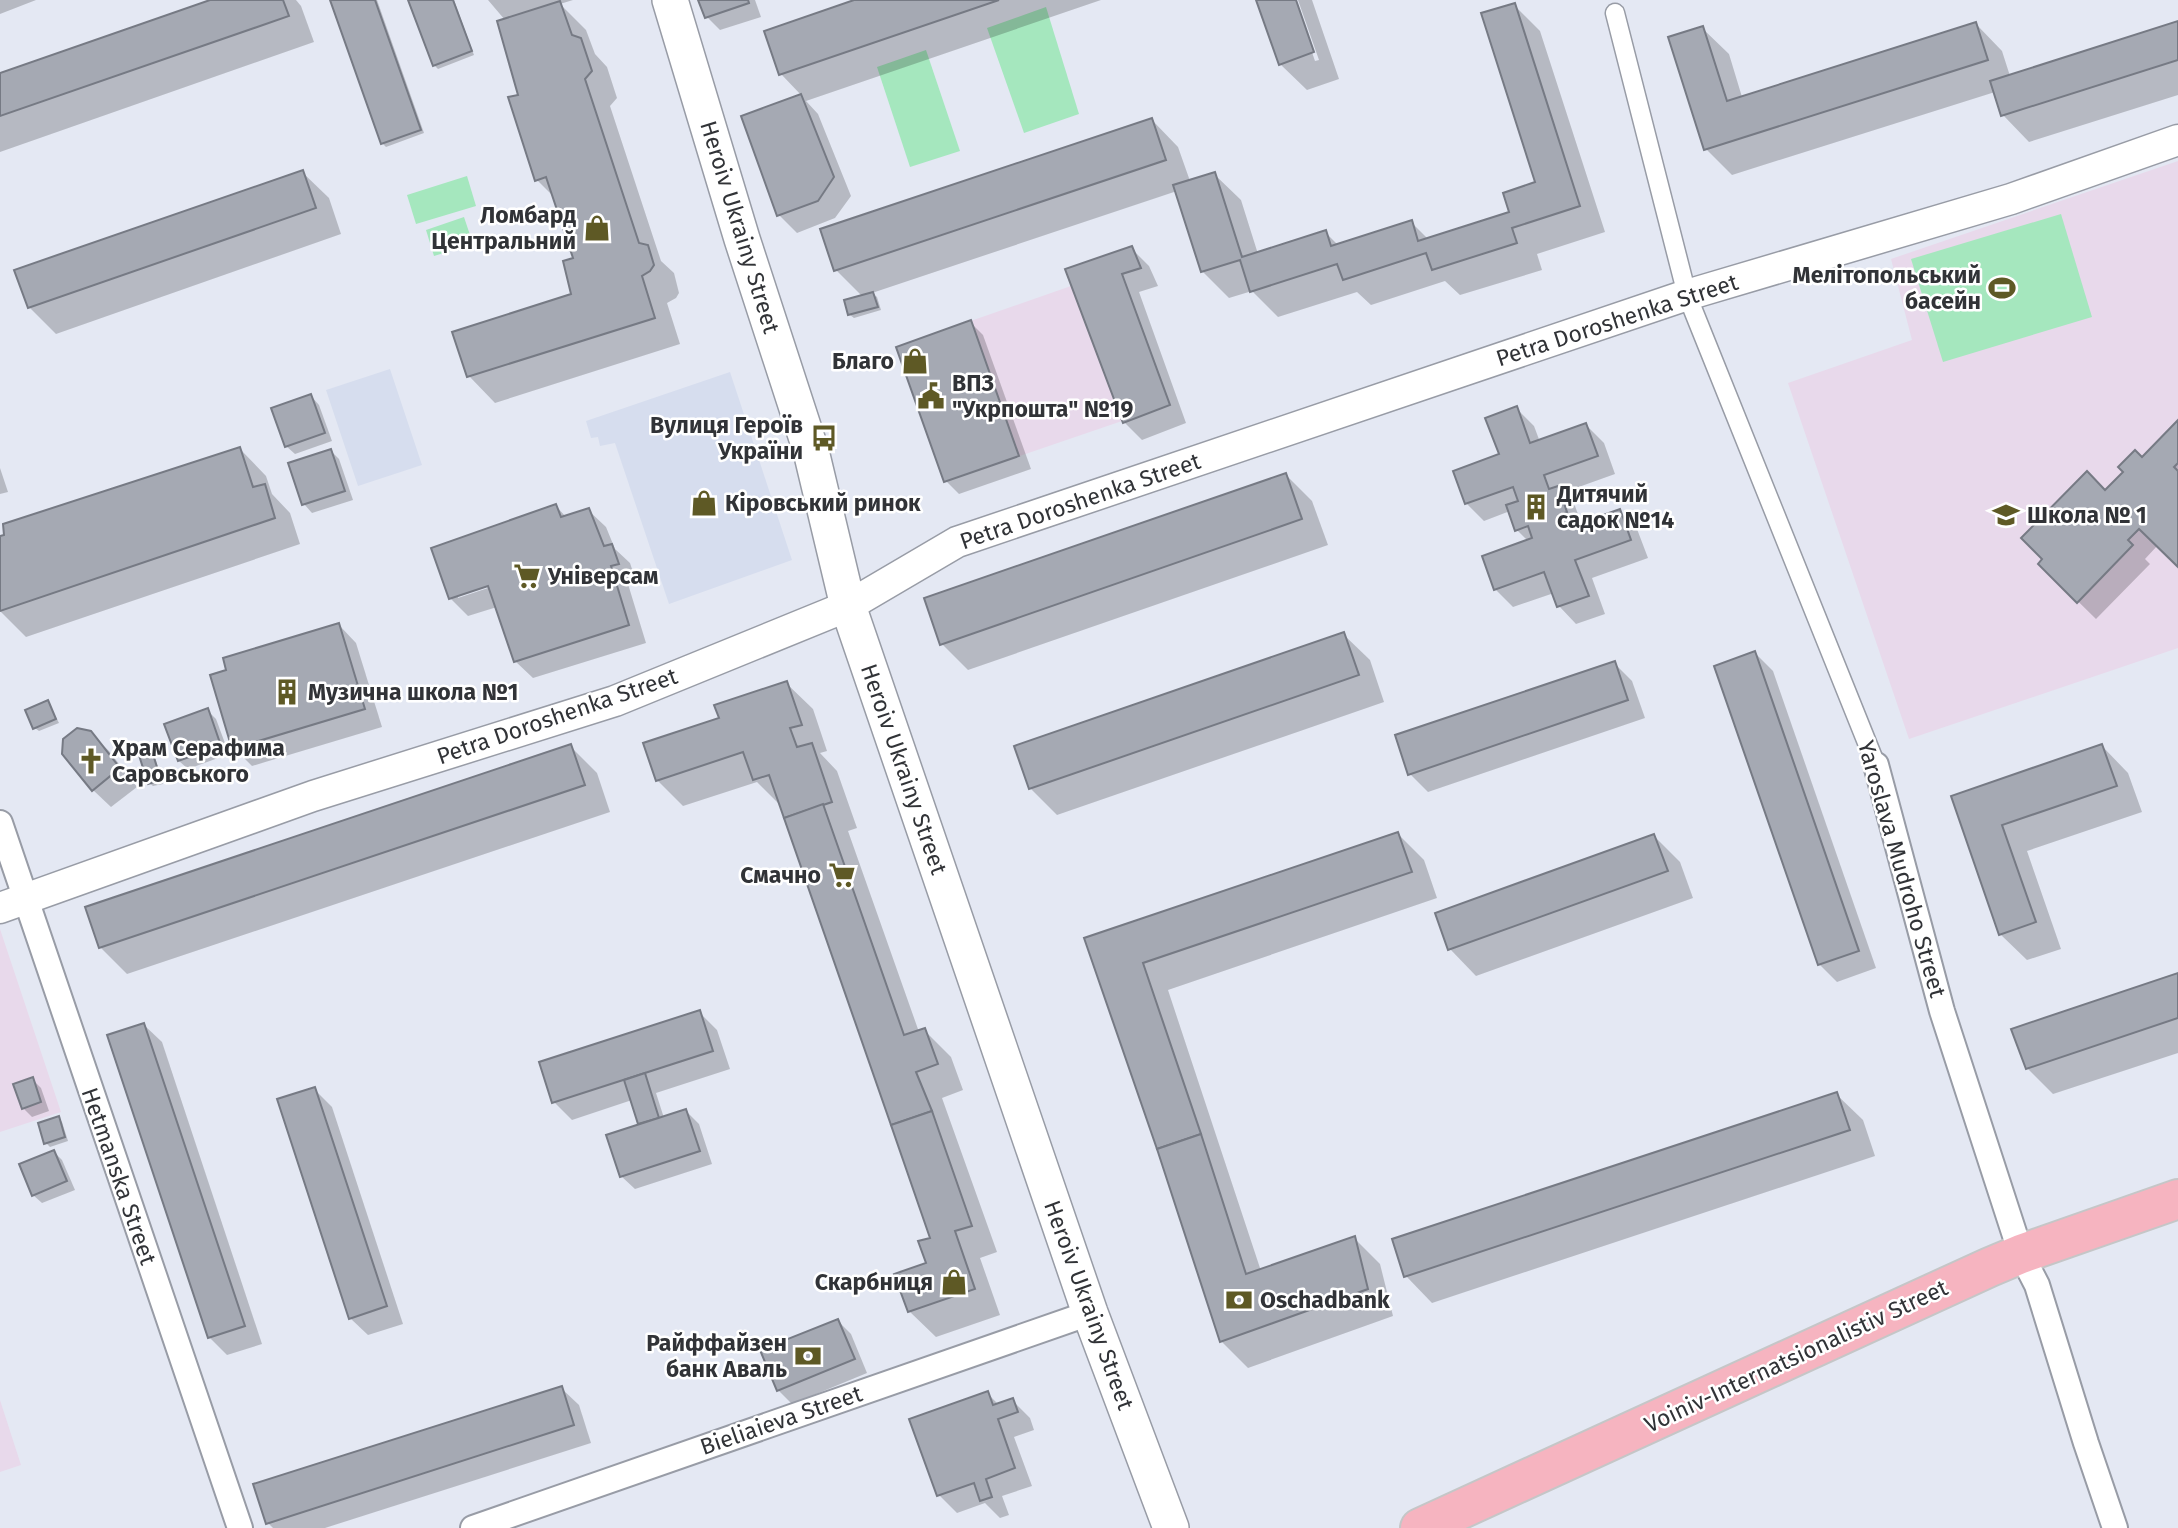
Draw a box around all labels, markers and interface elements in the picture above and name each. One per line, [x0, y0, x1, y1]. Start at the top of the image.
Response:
street label: Heroiv Ukrainy Street [694, 117, 786, 337]
place label: Ломбард Центральний [431, 201, 576, 255]
shop icon: Ломбард Центральний [582, 213, 612, 243]
place label: Мелітопольський басейн [1793, 261, 1981, 315]
street label: Petra Doroshenka Street [1492, 267, 1742, 372]
sports icon: Мелітопольський басейн [1987, 273, 2017, 303]
shop icon: Благо [900, 346, 930, 376]
place label: Благо [832, 347, 894, 375]
place label: ВПЗ "Укрпошта" №19 [952, 369, 1133, 423]
public building icon: ВПЗ "Укрпошта" №19 [916, 381, 946, 411]
place label: Вулиця Героїв України [650, 411, 803, 465]
bus stop icon: Вулиця Героїв України [809, 423, 839, 453]
street label: Petra Doroshenka Street [956, 446, 1205, 555]
place label: Дитячий садок №14 [1556, 480, 1674, 534]
shop icon: Кіровський ринок [689, 488, 719, 518]
place label: Кіровський ринок [725, 489, 921, 517]
building icon: Дитячий садок №14 [1521, 492, 1551, 522]
school or university icon: Школа № 1 [1991, 500, 2021, 530]
place label: Школа № 1 [2027, 501, 2147, 529]
supermarket icon: Універсам [512, 561, 542, 591]
place label: Універсам [547, 562, 658, 590]
street label: Heroiv Ukrainy Street [855, 660, 953, 879]
street label: Petra Doroshenka Street [433, 661, 682, 770]
building icon: Музична школа №1 [272, 677, 302, 707]
place label: Музична школа №1 [308, 678, 518, 706]
place label: Храм Серафима Саровського [111, 734, 285, 788]
street label: Yaroslava Mudroho Street [1852, 737, 1952, 1001]
church icon: Храм Серафима Саровського [76, 746, 106, 776]
supermarket icon: Смачно [827, 860, 857, 890]
place label: Смачно [740, 861, 821, 889]
street label: Hetmanska Street [76, 1084, 163, 1269]
street label: Heroiv Ukrainy Street [1038, 1196, 1140, 1414]
shop icon: Скарбниця [939, 1267, 969, 1297]
place label: Скарбниця [815, 1268, 933, 1296]
street label: Voiniv-Internatsionalistiv Street [1640, 1273, 1953, 1439]
bank icon: Oschadbank [1224, 1285, 1254, 1315]
place label: Oschadbank [1260, 1286, 1390, 1314]
place label: Райффайзен банк Аваль [646, 1329, 787, 1383]
bank icon: Райффайзен банк Аваль [793, 1341, 823, 1371]
street label: Bieliaieva Street [696, 1379, 866, 1461]

